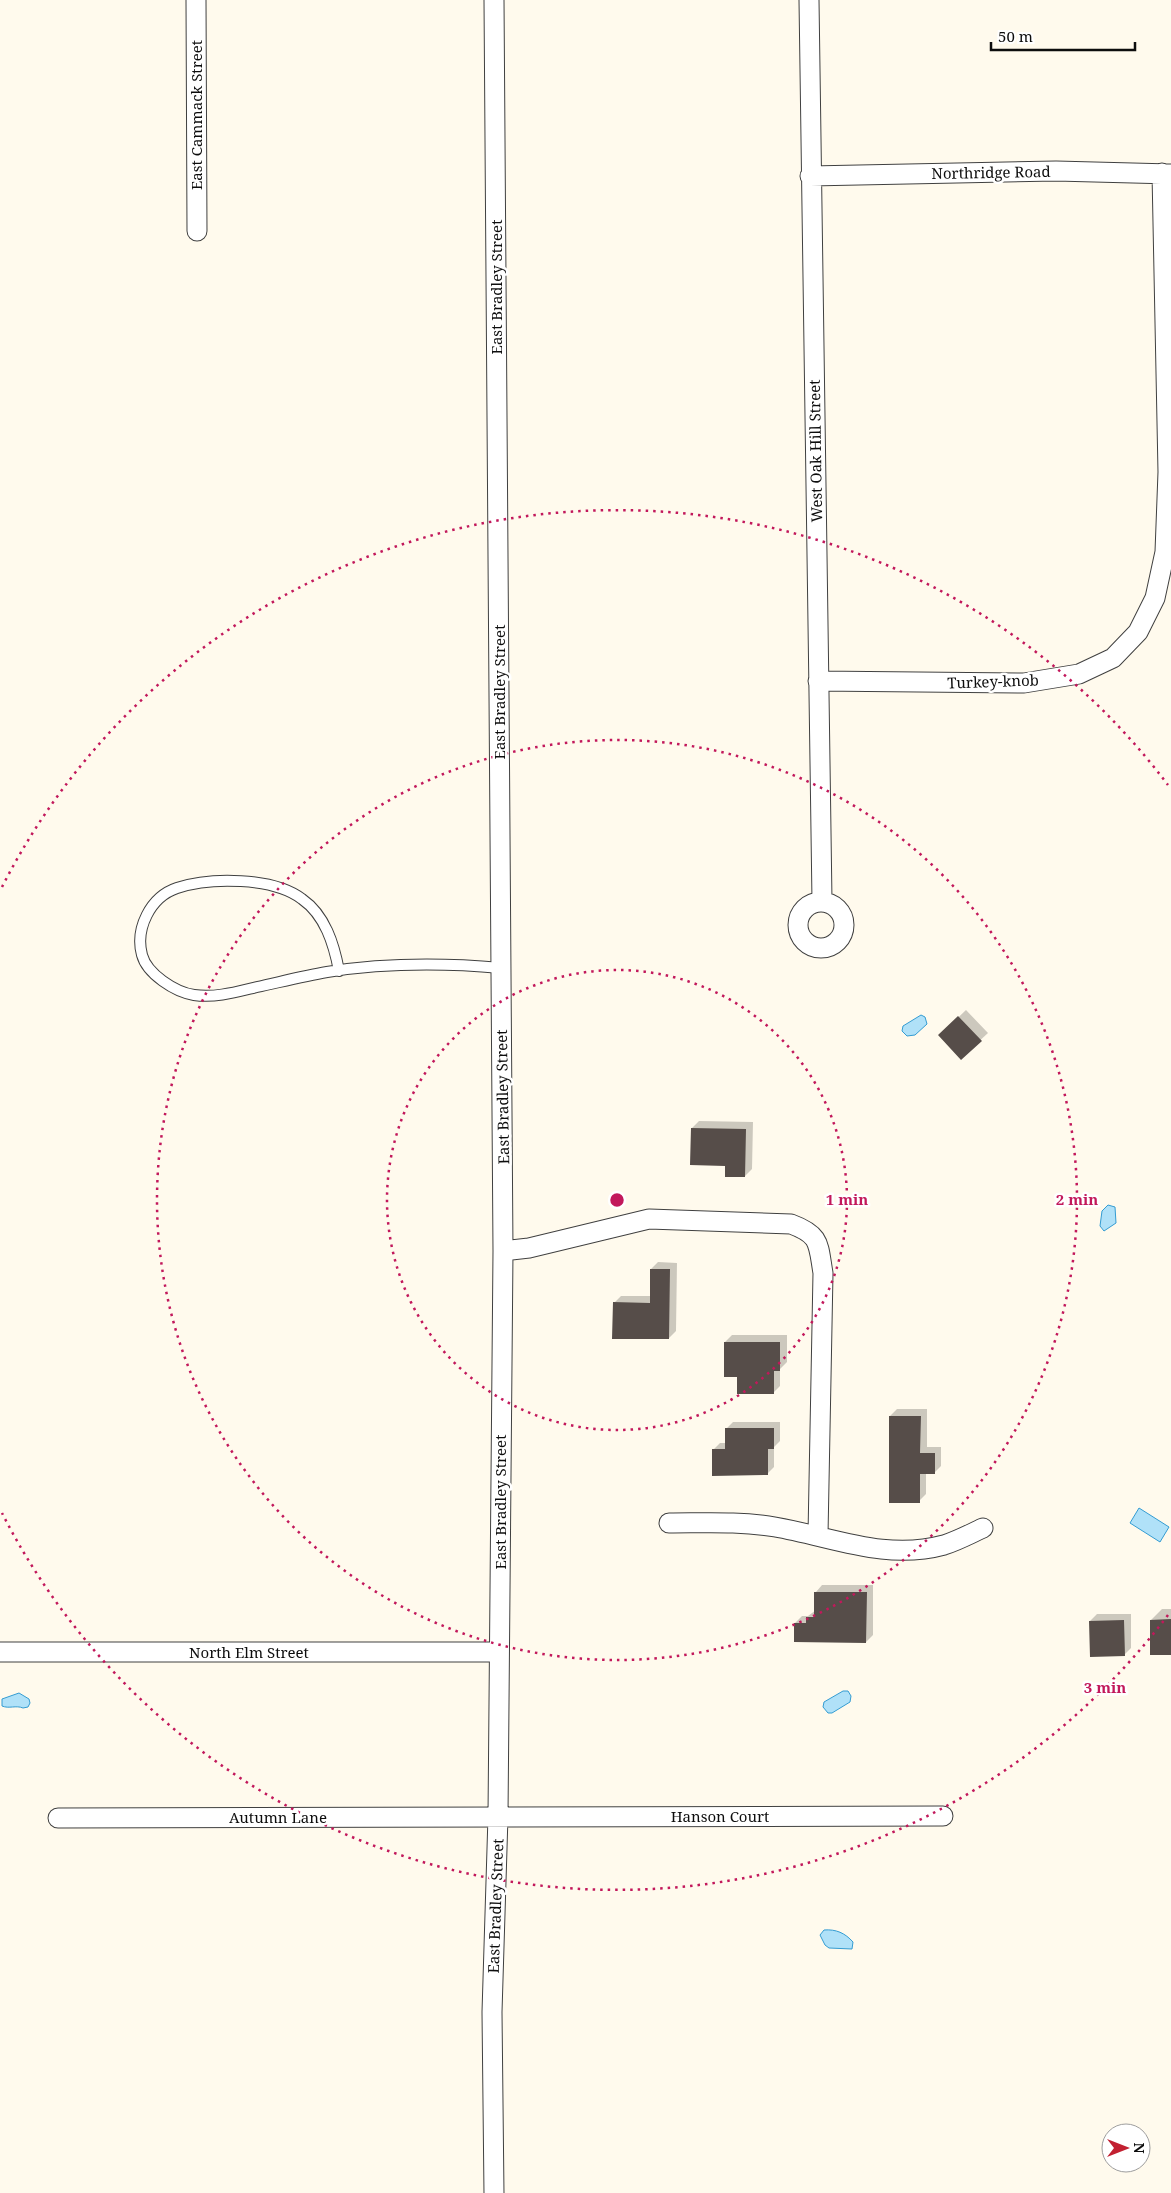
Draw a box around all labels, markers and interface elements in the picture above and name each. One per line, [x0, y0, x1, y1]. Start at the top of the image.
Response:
scale bar [991, 20, 1135, 52]
text: 50 m [998, 26, 1033, 46]
street label: East Cammack Street [186, 40, 206, 190]
street label: Northridge Road [931, 161, 1051, 183]
street label: East Bradley Street [486, 220, 506, 354]
street label: West Oak Hill Street [804, 379, 826, 523]
street label: East Bradley Street [489, 625, 509, 759]
street label: Turkey-knob [947, 669, 1039, 693]
street label: East Bradley Street [491, 1029, 513, 1165]
text: 1 min [826, 1189, 868, 1209]
text: 2 min [1056, 1189, 1098, 1209]
centre of rings [608, 1191, 626, 1209]
street label: East Bradley Street [490, 1435, 510, 1569]
street label: North Elm Street [189, 1642, 309, 1662]
text: 3 min [1084, 1677, 1126, 1697]
street label: Hanson Court [671, 1806, 769, 1826]
street label: Autumn Lane [229, 1807, 327, 1827]
street label: East Bradley Street [483, 1838, 507, 1974]
north arrow [1101, 2123, 1151, 2173]
text: N [1130, 2142, 1149, 2154]

